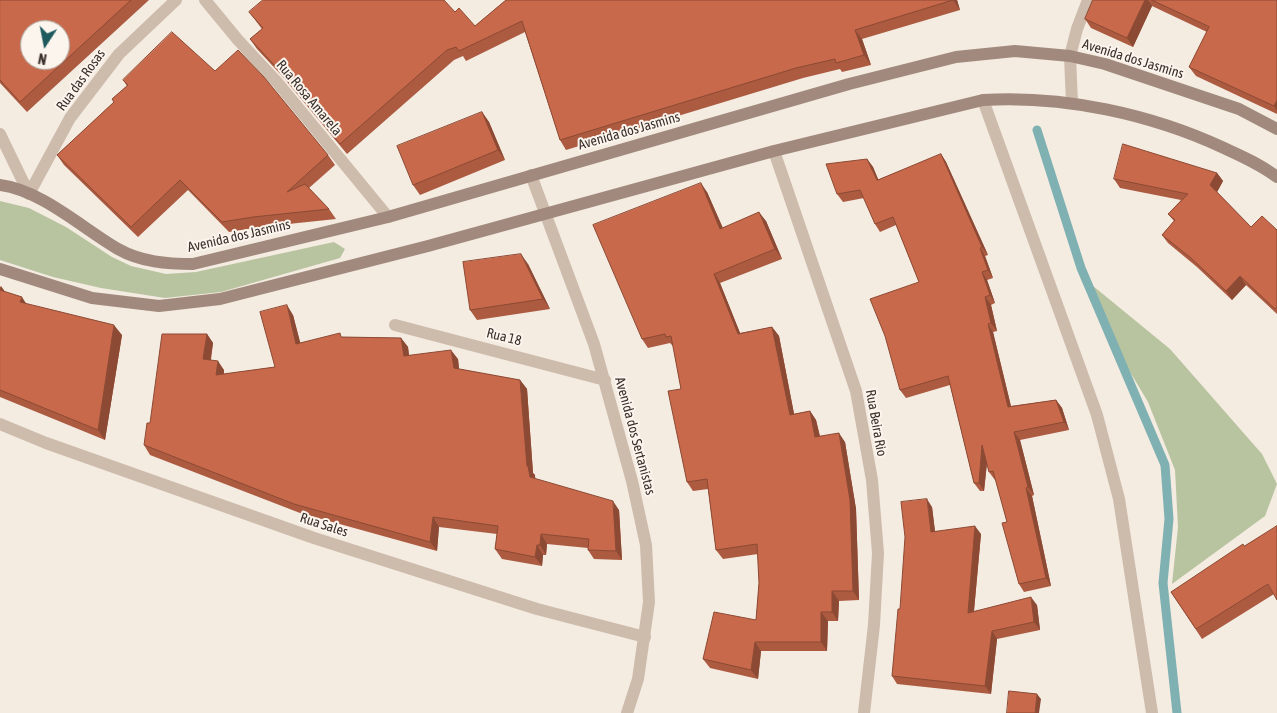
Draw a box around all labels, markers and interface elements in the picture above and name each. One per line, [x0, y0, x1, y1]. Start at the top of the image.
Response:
north arrow [20, 20, 70, 70]
street label: Avenida dos Jasmins [1080, 36, 1186, 82]
street label: Rua das Rosas [53, 46, 109, 114]
text: N [37, 50, 48, 67]
street label: Rua Rosa Amarela [273, 57, 345, 139]
street label: Avenida dos Jasmins [576, 108, 682, 154]
street label: Avenida dos Jasmins [186, 216, 292, 256]
street label: Rua 18 [485, 325, 523, 349]
street label: Avenida dos Sertanistas [611, 375, 659, 497]
street label: Rua Beira Rio [862, 388, 890, 458]
street label: Rua Sales [298, 509, 350, 541]

